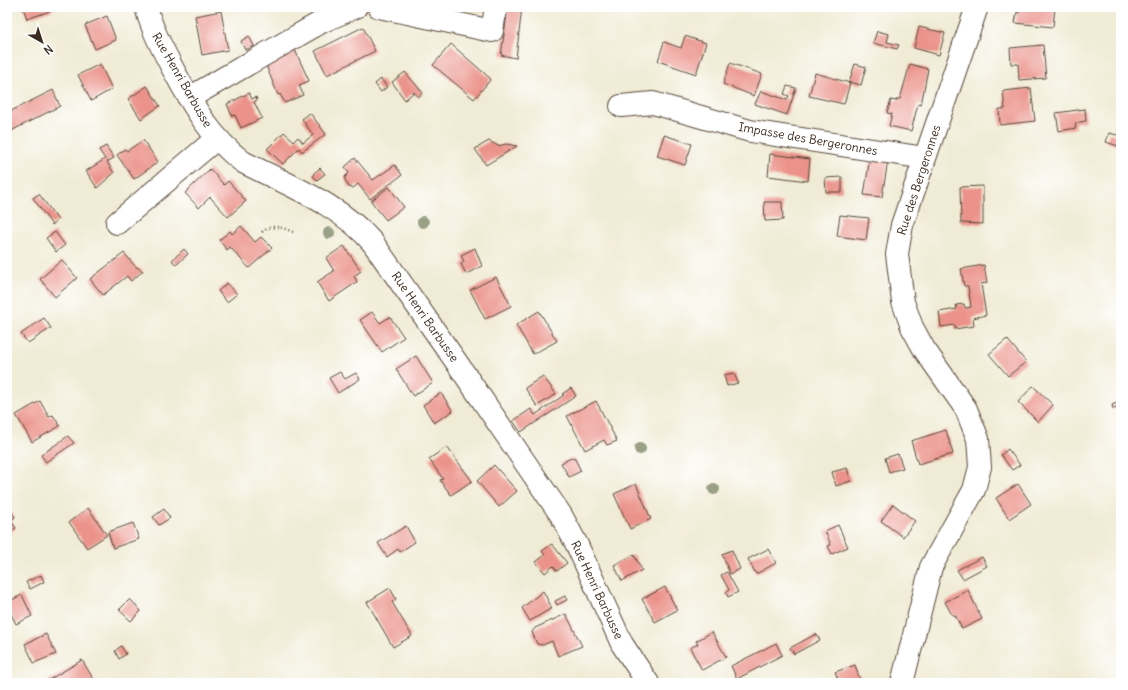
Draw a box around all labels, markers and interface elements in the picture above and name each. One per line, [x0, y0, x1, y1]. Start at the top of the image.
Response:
north arrow [22, 22, 62, 62]
street label: Rue Henri Barbusse [149, 30, 216, 130]
text: N [41, 42, 56, 58]
street label: Impasse des Bergeronnes [737, 119, 879, 158]
street label: Rue des Bergeronnes [894, 123, 943, 237]
street label: Rue Henri Barbusse [389, 269, 462, 365]
street label: Rue Henri Barbusse [568, 538, 627, 641]

